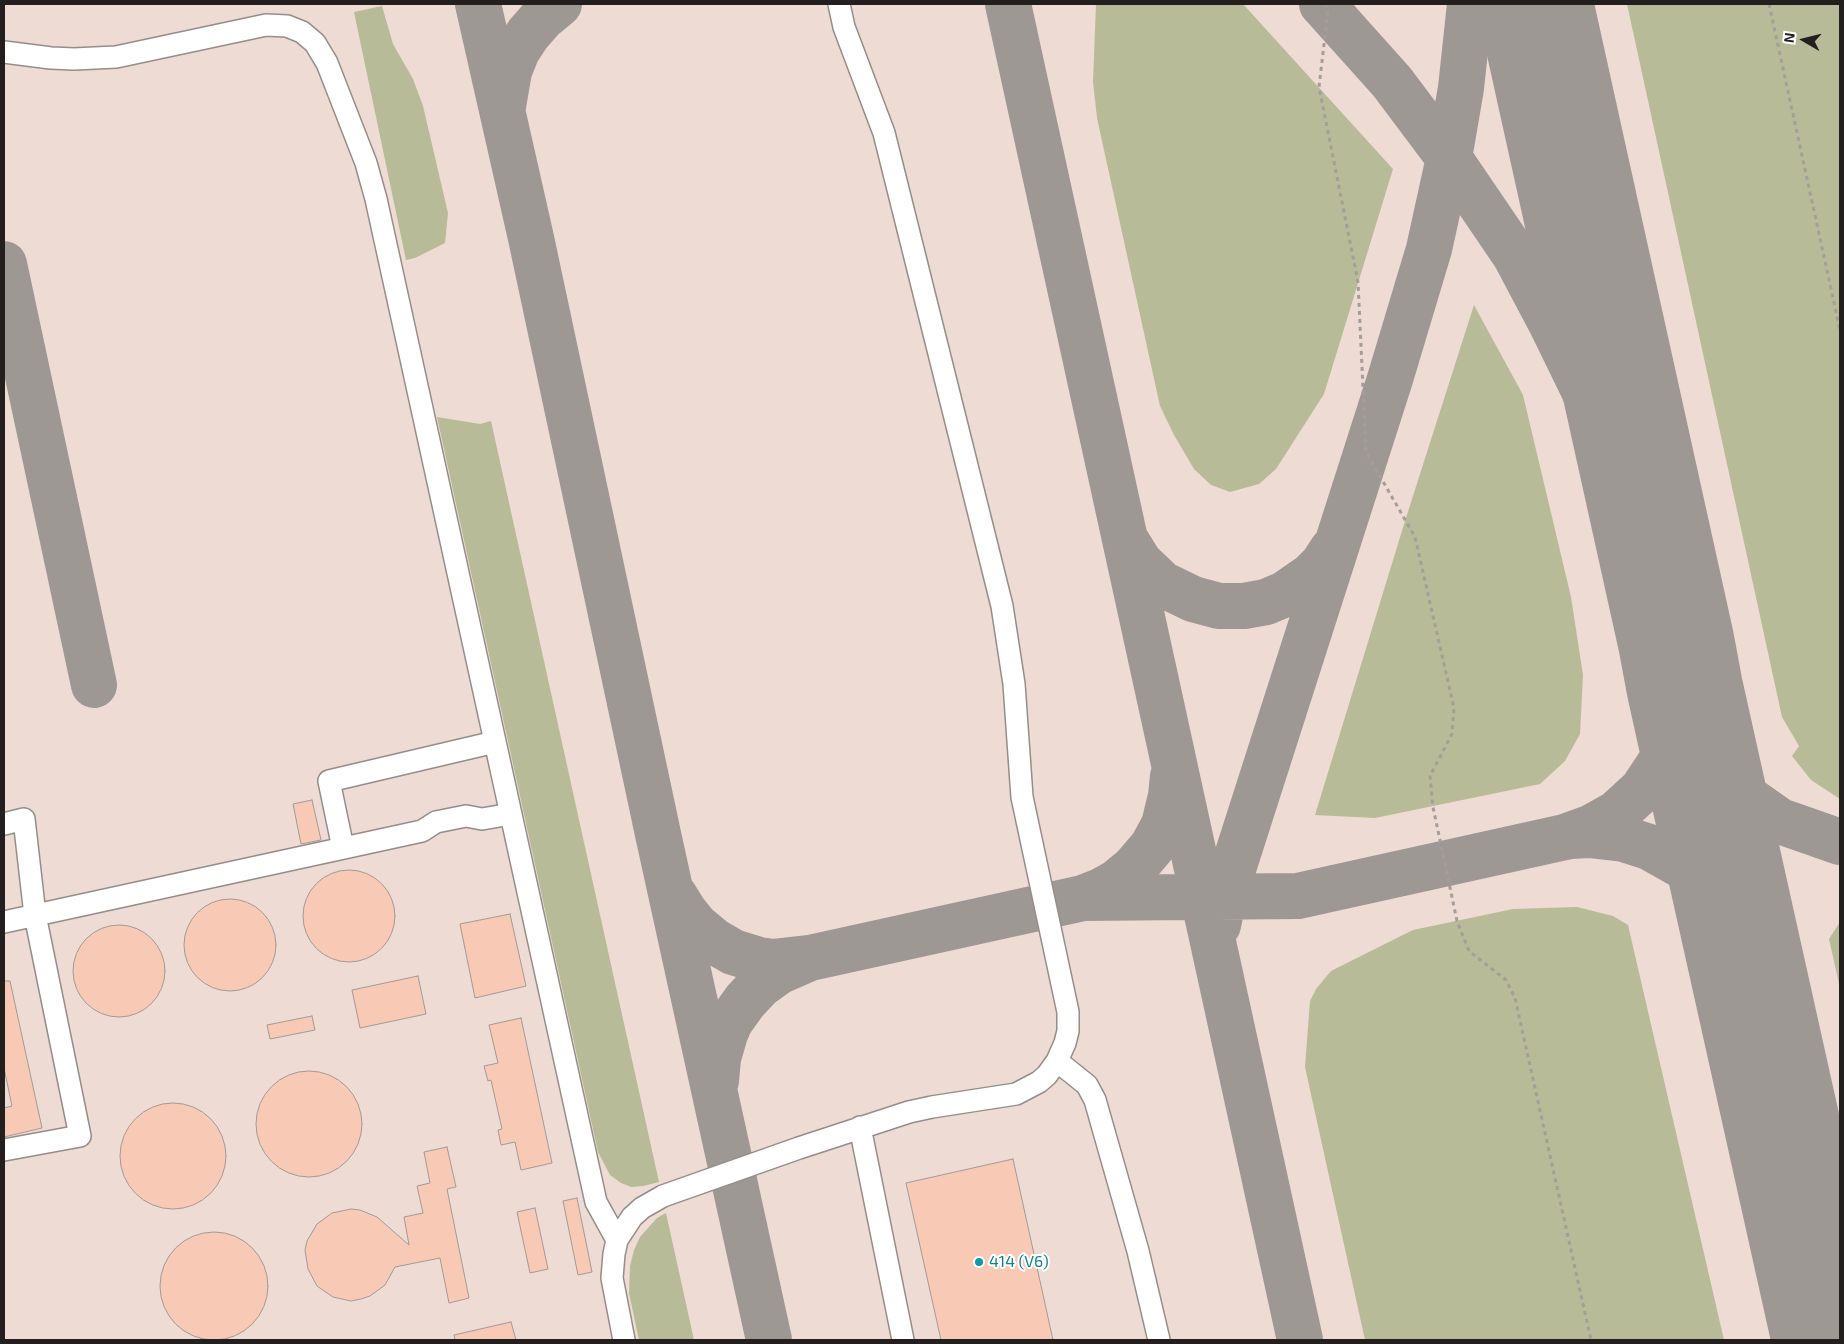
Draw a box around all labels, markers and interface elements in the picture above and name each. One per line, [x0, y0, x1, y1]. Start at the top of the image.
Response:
north arrow [1779, 15, 1829, 65]
text: N [1780, 32, 1798, 44]
place label: 414 (V6) [989, 1252, 1049, 1272]
marker: 414 (V6) [973, 1256, 985, 1268]

